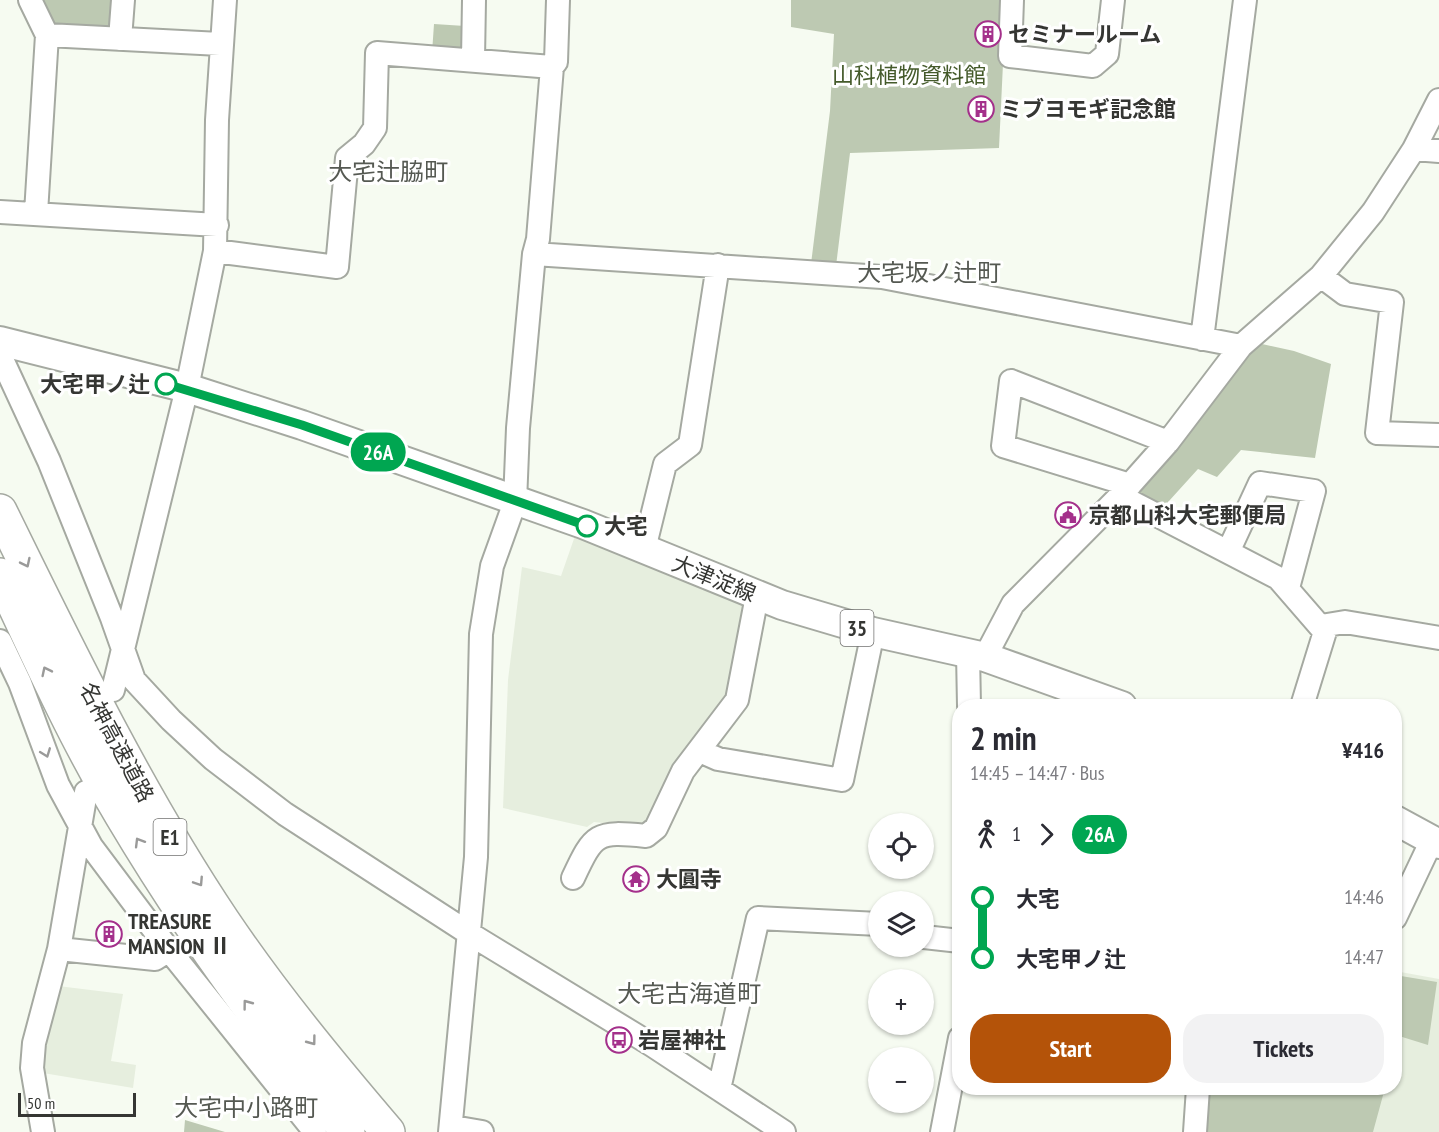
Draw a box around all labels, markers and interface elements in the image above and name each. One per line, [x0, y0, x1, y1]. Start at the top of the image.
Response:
building icon: セミナールーム [973, 19, 1003, 49]
place label: セミナールーム [1008, 20, 1161, 48]
park label: 山科植物資料館 [832, 61, 986, 89]
building icon: ミブヨモギ記念館 [966, 94, 996, 124]
place label: ミブヨモギ記念館 [1000, 95, 1176, 123]
district label: 大宅辻脇町 [328, 156, 448, 187]
district label: 大宅坂ノ辻町 [857, 257, 1001, 288]
place label: 大宅甲ノ辻 [40, 370, 150, 398]
marker: 大宅甲ノ辻 [155, 373, 177, 395]
line badge: 26A [344, 432, 412, 472]
text: 26A [363, 439, 393, 466]
public building icon: 京都山科大宅郵便局 [1053, 500, 1083, 530]
place label: 京都山科大宅郵便局 [1088, 501, 1286, 529]
place label: 大宅 [604, 512, 648, 540]
marker: 大宅 [576, 515, 598, 537]
street label: 大津淀線 [668, 549, 760, 607]
one-way arrow [18, 557, 30, 568]
road number: 35 [840, 610, 874, 646]
one-way arrow [41, 666, 53, 677]
street label: 名神高速道路 [74, 677, 160, 807]
text: 2 min [970, 716, 1037, 759]
text: ¥416 [1342, 736, 1384, 764]
one-way arrow [39, 747, 51, 758]
text: 14:45 – 14:47 · Bus [970, 760, 1105, 786]
map controls [868, 813, 934, 1113]
button: locate [868, 813, 934, 879]
icon: walk [970, 818, 1003, 851]
icon: forward [1030, 818, 1063, 851]
road number: E1 [154, 819, 186, 855]
text: 1 [1012, 821, 1021, 847]
text: 26A [1084, 821, 1115, 848]
one-way arrow [134, 838, 146, 848]
temple icon: 大圓寺 [621, 864, 651, 894]
place label: 大圓寺 [656, 865, 722, 893]
one-way arrow [191, 876, 202, 887]
text: 14:46 [1344, 884, 1384, 910]
text: 大宅 [1016, 885, 1060, 913]
button: layers [868, 891, 934, 957]
place label: TREASURE MANSION Ⅱ [128, 907, 231, 960]
building icon: TREASURE MANSION Ⅱ [94, 919, 124, 949]
text: 14:47 [1344, 944, 1384, 970]
text: 大宅甲ノ辻 [1016, 945, 1126, 973]
button: + [868, 969, 934, 1035]
district label: 大宅古海道町 [617, 978, 761, 1009]
one-way arrow [243, 999, 254, 1010]
button: Start [970, 1014, 1171, 1083]
button: Tickets [1183, 1014, 1384, 1083]
bus stop icon: 岩屋神社 [604, 1025, 634, 1055]
place label: 岩屋神社 [638, 1026, 726, 1054]
one-way arrow [305, 1034, 316, 1045]
button: − [868, 1047, 934, 1113]
scale bar [18, 1090, 136, 1118]
district label: 大宅中小路町 [174, 1092, 318, 1123]
text: 50 m [27, 1093, 55, 1113]

